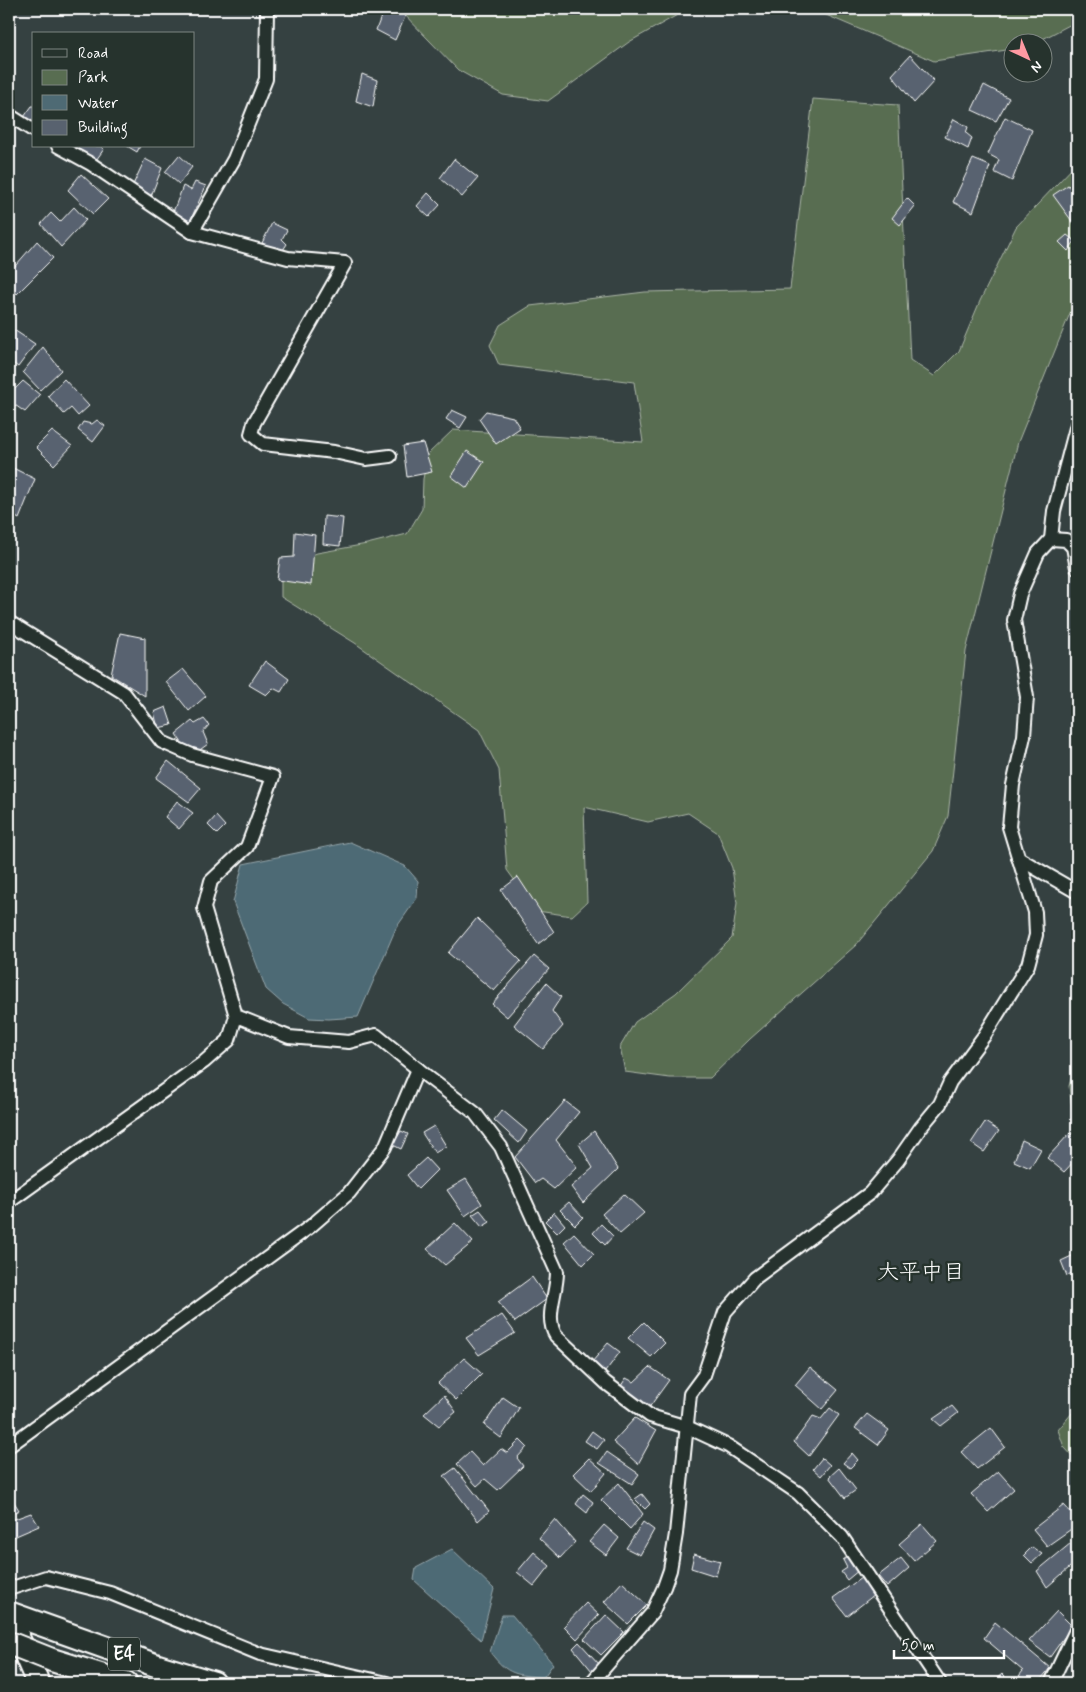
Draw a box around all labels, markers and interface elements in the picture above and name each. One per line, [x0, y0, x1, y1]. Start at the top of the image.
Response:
legend [32, 32, 195, 148]
north arrow [1004, 32, 1054, 82]
text: Road [78, 44, 108, 64]
text: N [1027, 57, 1046, 76]
text: Park [78, 68, 108, 88]
text: Water [78, 94, 118, 114]
text: Building [78, 118, 128, 139]
district label: 大平中目 [877, 1259, 965, 1287]
scale bar [894, 1627, 1004, 1659]
text: 50 m [901, 1636, 935, 1656]
road number: E4 [108, 1638, 140, 1670]

